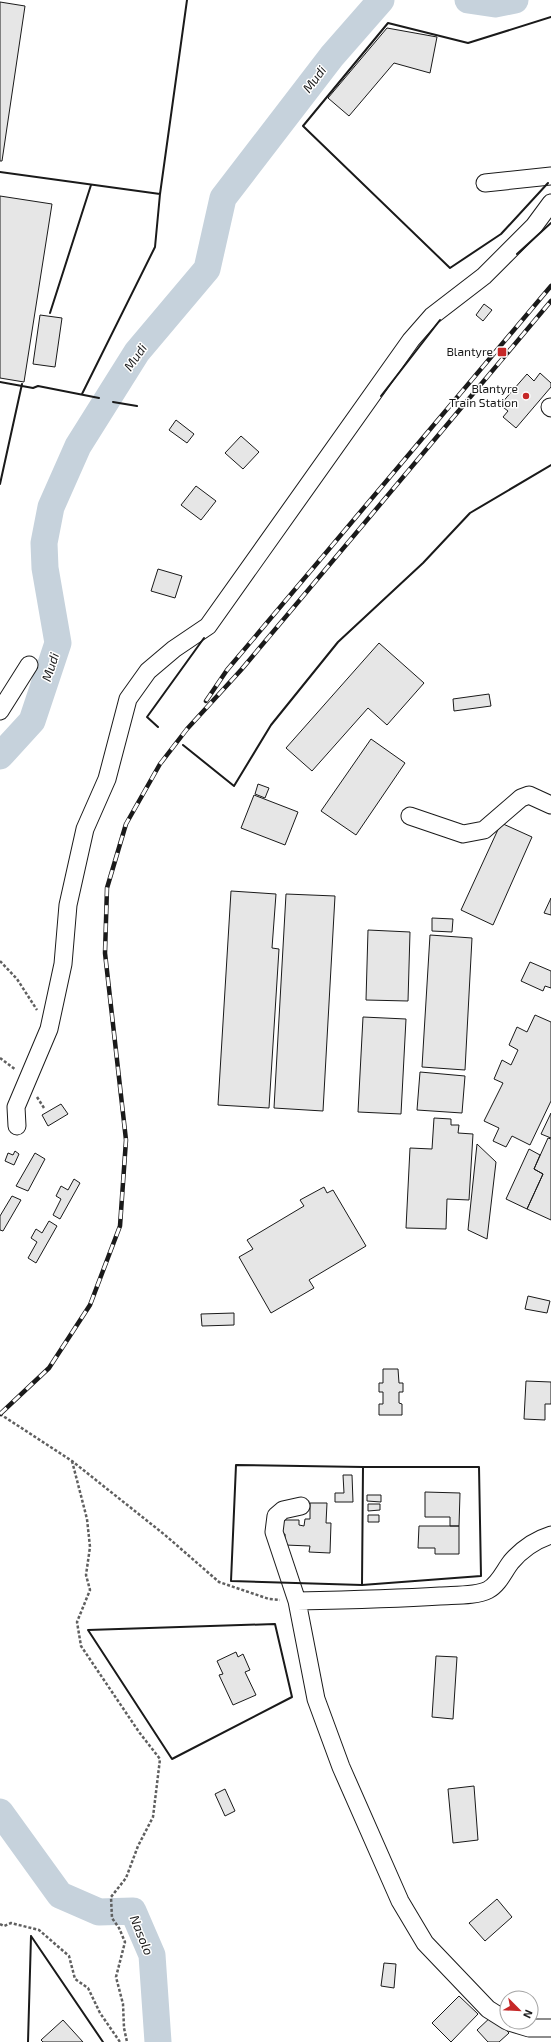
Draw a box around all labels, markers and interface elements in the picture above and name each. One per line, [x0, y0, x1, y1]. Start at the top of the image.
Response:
water label: Mudi [299, 62, 329, 96]
water label: Mudi [120, 340, 150, 374]
place label: Blantyre [446, 344, 493, 358]
marker: Blantyre [496, 346, 508, 358]
place label: Blantyre Train Station [449, 381, 518, 409]
marker: Blantyre Train Station [521, 391, 531, 401]
water label: Mudi [38, 651, 62, 683]
water label: Nasolo [127, 1913, 157, 1957]
north arrow [499, 1990, 539, 2030]
text: N [521, 2008, 536, 2021]

